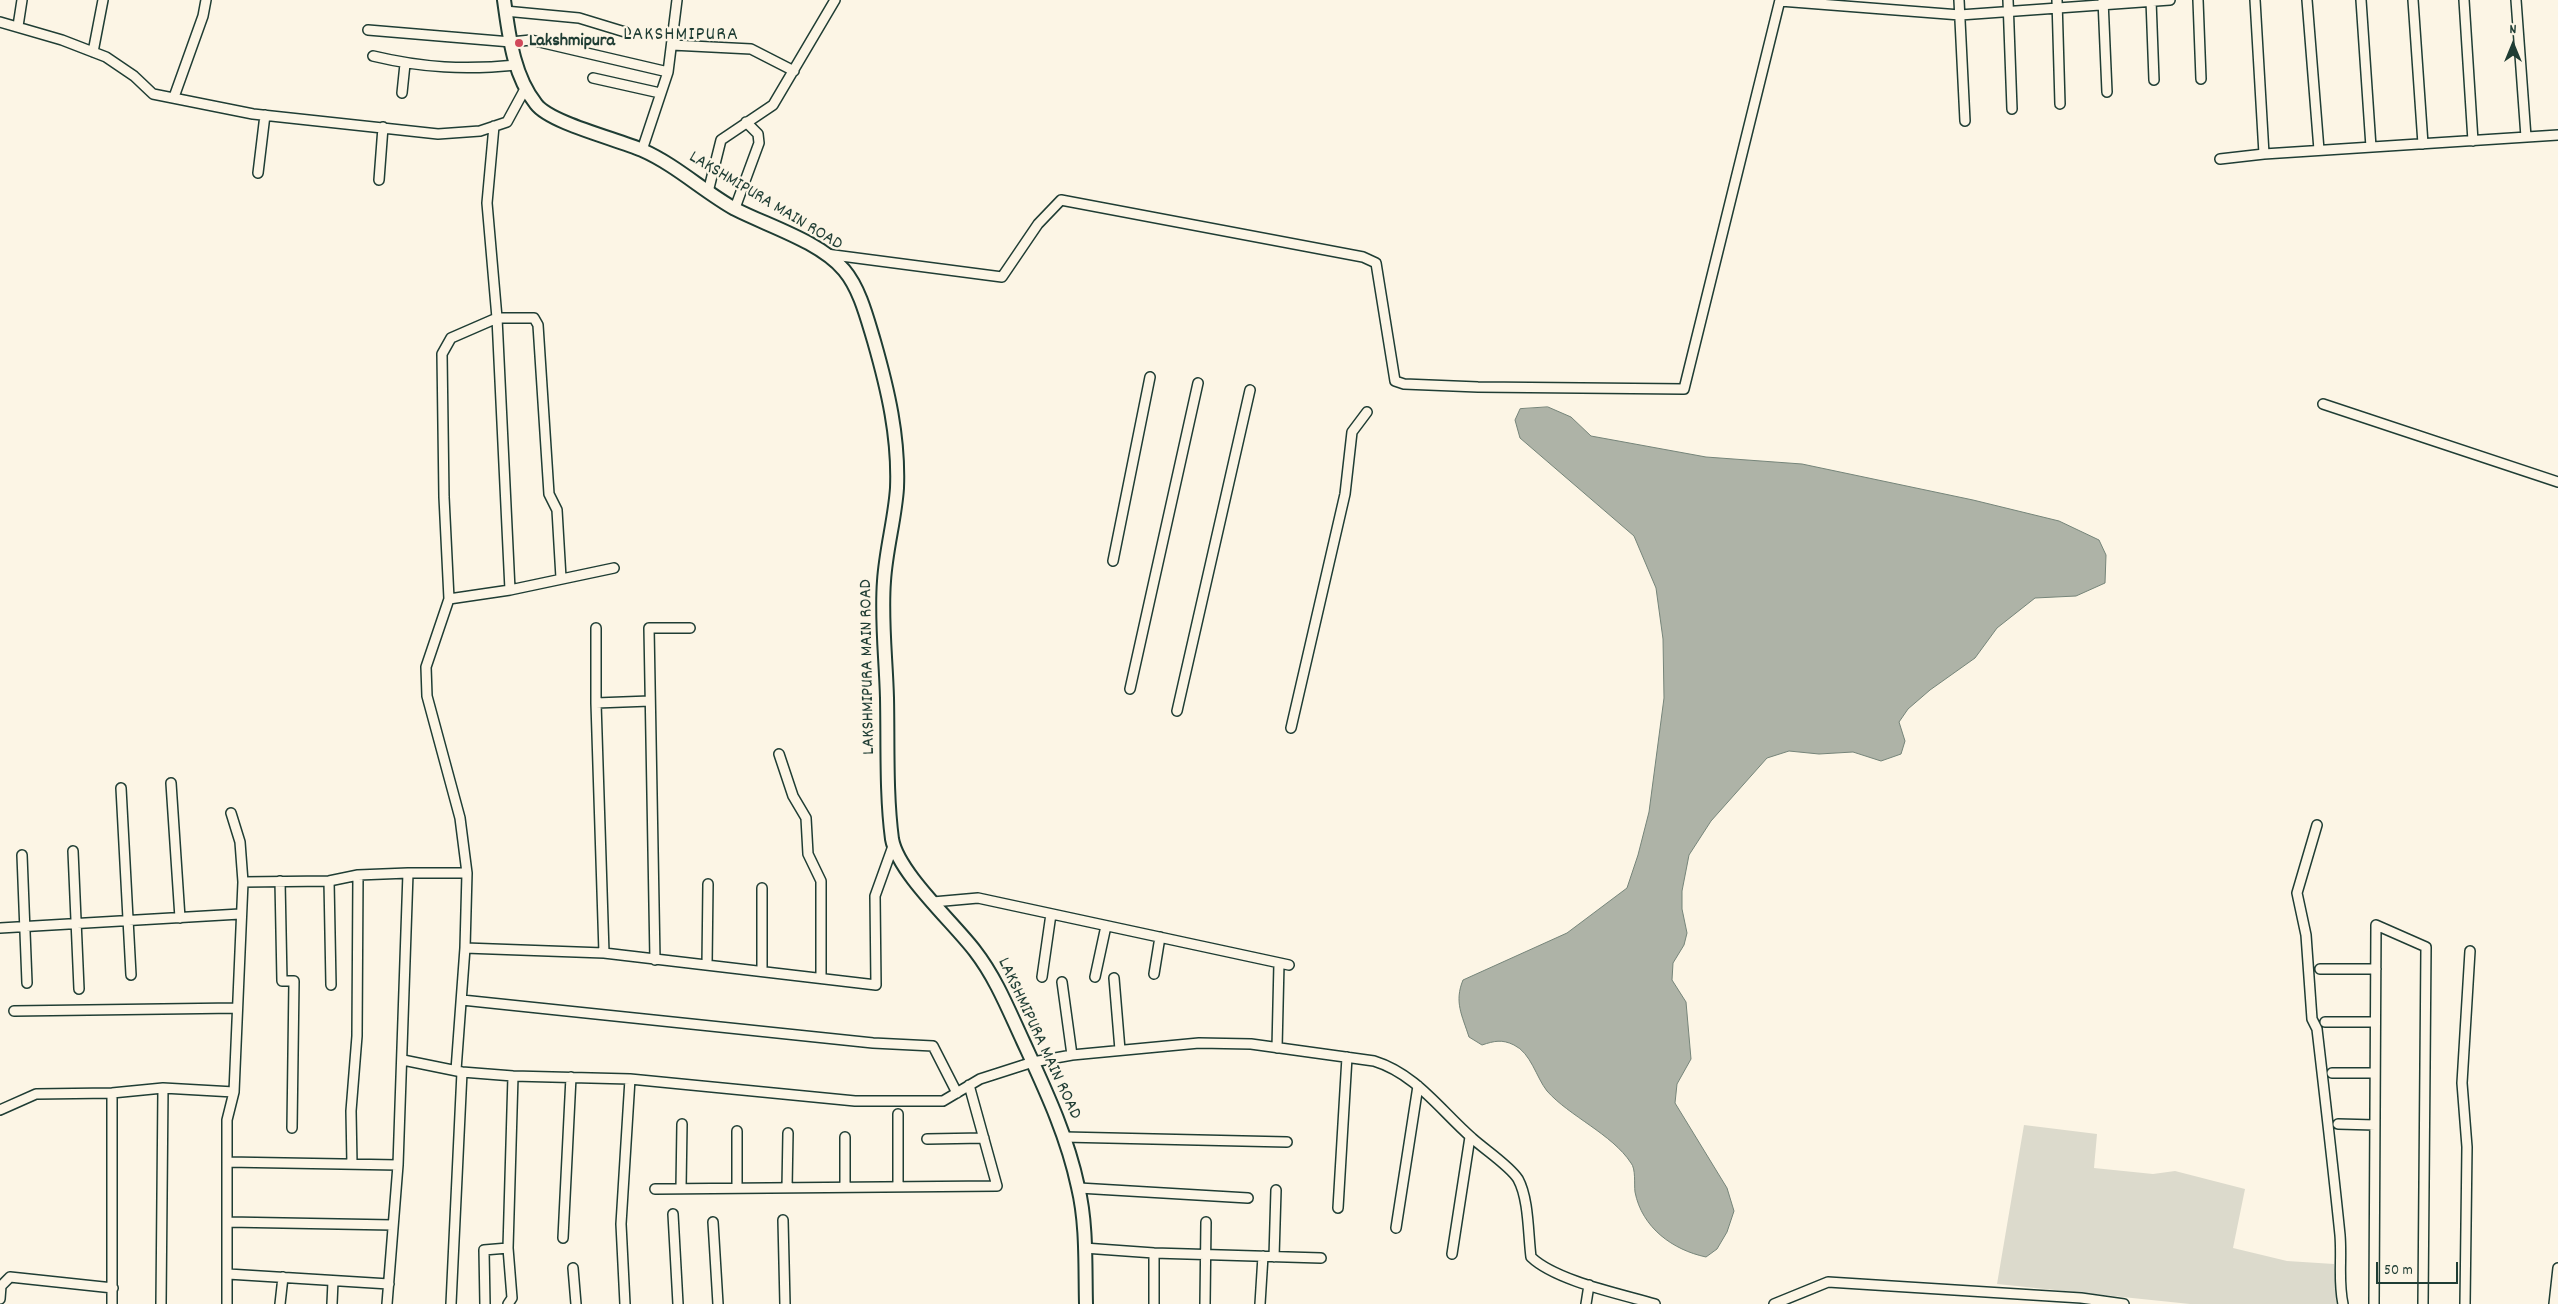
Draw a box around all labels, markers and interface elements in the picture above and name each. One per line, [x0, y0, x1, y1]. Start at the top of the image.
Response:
north arrow [2488, 20, 2538, 70]
text: N [2510, 20, 2516, 40]
district label: LAKSHMIPURA [622, 24, 740, 48]
place label: Lakshmipura [529, 32, 615, 54]
marker: Lakshmipura [513, 37, 525, 49]
street label: LAKSHMIPURA MAIN ROAD [684, 148, 846, 256]
street label: LAKSHMIPURA MAIN ROAD [857, 579, 881, 755]
street label: LAKSHMIPURA MAIN ROAD [991, 955, 1085, 1123]
scale bar [2378, 1252, 2460, 1284]
text: 50 m [2384, 1260, 2413, 1282]

